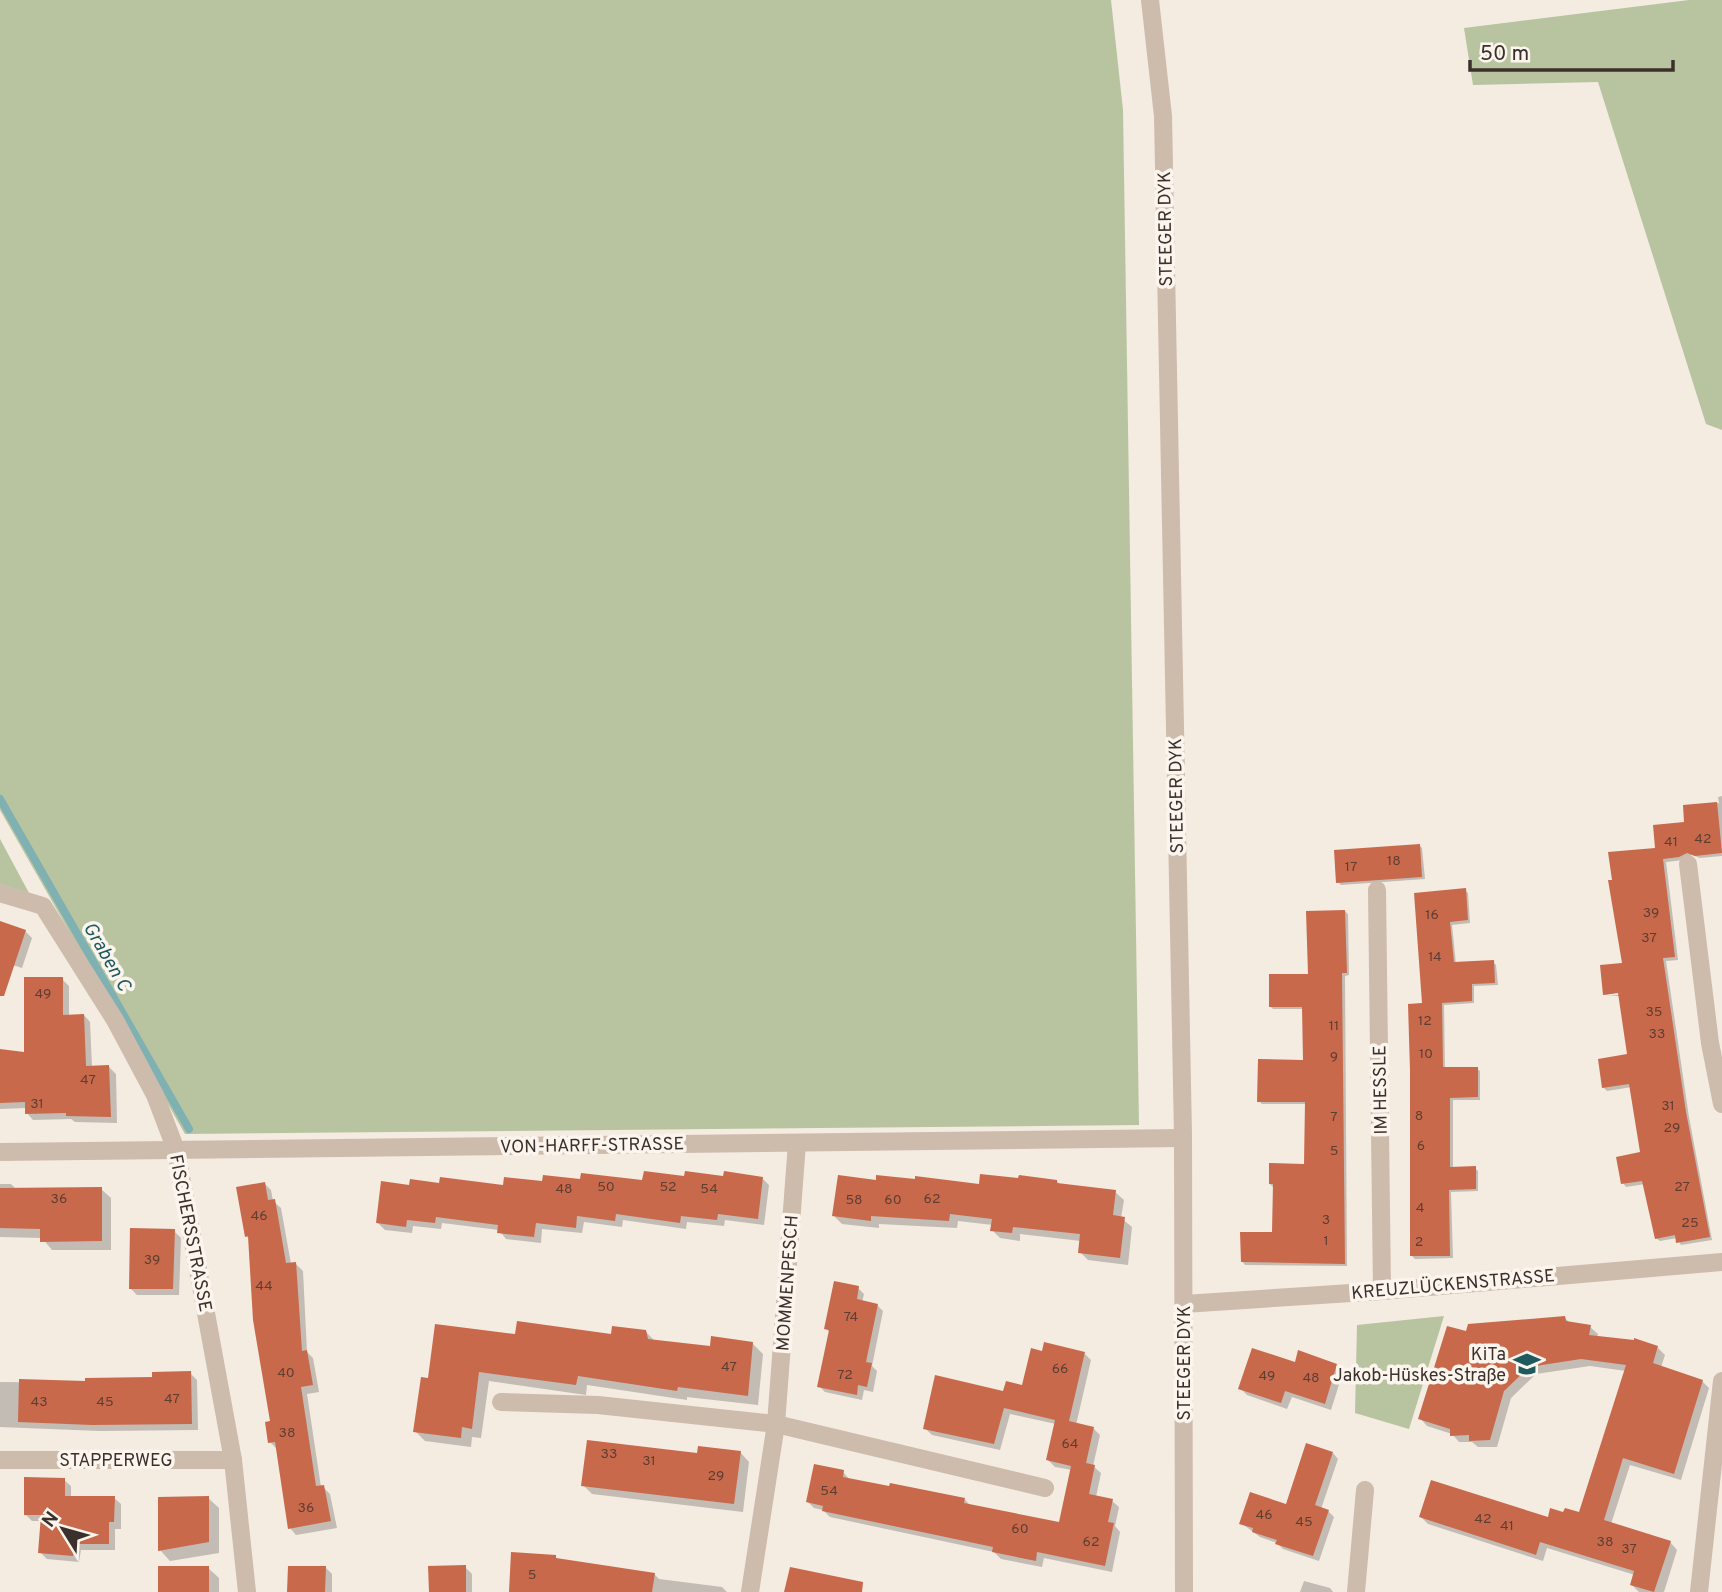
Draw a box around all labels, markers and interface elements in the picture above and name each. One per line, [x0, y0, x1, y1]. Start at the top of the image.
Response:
scale bar [1470, 28, 1673, 72]
text: 50 m [1480, 41, 1529, 68]
street label: STEEGER DYK [1154, 171, 1179, 287]
street label: STEEGER DYK [1165, 738, 1190, 854]
house number: 42 [1694, 831, 1712, 848]
house number: 41 [1664, 834, 1678, 851]
house number: 18 [1387, 853, 1401, 870]
house number: 17 [1345, 859, 1357, 876]
house number: 39 [1643, 905, 1659, 922]
house number: 16 [1425, 907, 1439, 924]
water label: Graben C [77, 918, 136, 997]
house number: 37 [1641, 930, 1657, 947]
house number: 14 [1428, 949, 1442, 966]
house number: 49 [35, 986, 51, 1003]
house number: 35 [1645, 1004, 1663, 1021]
house number: 12 [1418, 1013, 1432, 1030]
house number: 11 [1329, 1018, 1339, 1035]
house number: 33 [1649, 1026, 1665, 1043]
street label: IM HESSLE [1369, 1045, 1394, 1135]
house number: 10 [1419, 1046, 1433, 1063]
house number: 9 [1330, 1049, 1338, 1066]
house number: 47 [80, 1072, 96, 1089]
house number: 31 [30, 1096, 44, 1113]
house number: 31 [1661, 1098, 1675, 1115]
house number: 8 [1415, 1108, 1423, 1125]
house number: 7 [1330, 1109, 1338, 1126]
house number: 29 [1664, 1120, 1680, 1137]
street label: VON-HARFF-STRASSE [500, 1133, 684, 1160]
house number: 6 [1417, 1138, 1425, 1155]
house number: 5 [1330, 1143, 1338, 1160]
street label: FISCHERSSTRASSE [163, 1153, 216, 1314]
house number: 50 [597, 1179, 615, 1196]
house number: 52 [659, 1179, 677, 1196]
house number: 27 [1674, 1179, 1690, 1196]
house number: 48 [555, 1181, 573, 1198]
house number: 54 [700, 1181, 718, 1198]
house number: 36 [51, 1191, 67, 1208]
house number: 62 [924, 1191, 940, 1208]
house number: 58 [845, 1192, 863, 1209]
house number: 60 [884, 1192, 902, 1209]
house number: 4 [1416, 1200, 1424, 1217]
house number: 46 [250, 1208, 268, 1225]
house number: 3 [1322, 1212, 1330, 1229]
street label: MOMMENPESCH [772, 1214, 805, 1352]
house number: 25 [1681, 1215, 1699, 1232]
house number: 1 [1323, 1233, 1329, 1250]
house number: 2 [1415, 1234, 1423, 1251]
house number: 39 [144, 1252, 160, 1269]
street label: KREUZLÜCKENSTRASSE [1350, 1263, 1556, 1306]
house number: 44 [255, 1278, 273, 1295]
street label: STEEGER DYK [1174, 1305, 1197, 1421]
house number: 74 [844, 1309, 858, 1326]
place label: KiTa Jakob-Hüskes-Straße [1333, 1344, 1506, 1388]
school or university icon: KiTa Jakob-Hüskes-Straße [1512, 1349, 1542, 1379]
house number: 47 [721, 1359, 737, 1376]
house number: 66 [1052, 1361, 1068, 1378]
house number: 40 [277, 1365, 295, 1382]
house number: 72 [837, 1367, 853, 1384]
house number: 49 [1259, 1368, 1275, 1385]
house number: 48 [1302, 1370, 1320, 1387]
house number: 47 [164, 1391, 180, 1408]
house number: 43 [30, 1394, 48, 1411]
house number: 45 [96, 1394, 114, 1411]
house number: 38 [279, 1425, 295, 1442]
house number: 64 [1061, 1436, 1079, 1453]
house number: 33 [601, 1446, 617, 1463]
street label: STAPPERWEG [59, 1450, 173, 1473]
house number: 31 [642, 1453, 656, 1470]
house number: 29 [708, 1468, 724, 1485]
house number: 54 [820, 1483, 838, 1500]
north arrow [28, 1494, 98, 1564]
house number: 36 [298, 1500, 314, 1517]
text: N [37, 1507, 65, 1533]
house number: 46 [1255, 1507, 1273, 1524]
house number: 42 [1474, 1511, 1492, 1528]
house number: 45 [1295, 1514, 1313, 1531]
house number: 41 [1500, 1518, 1514, 1535]
house number: 60 [1011, 1521, 1029, 1538]
house number: 62 [1083, 1534, 1099, 1551]
house number: 38 [1597, 1534, 1613, 1551]
house number: 37 [1621, 1541, 1637, 1558]
house number: 5 [528, 1567, 536, 1584]

